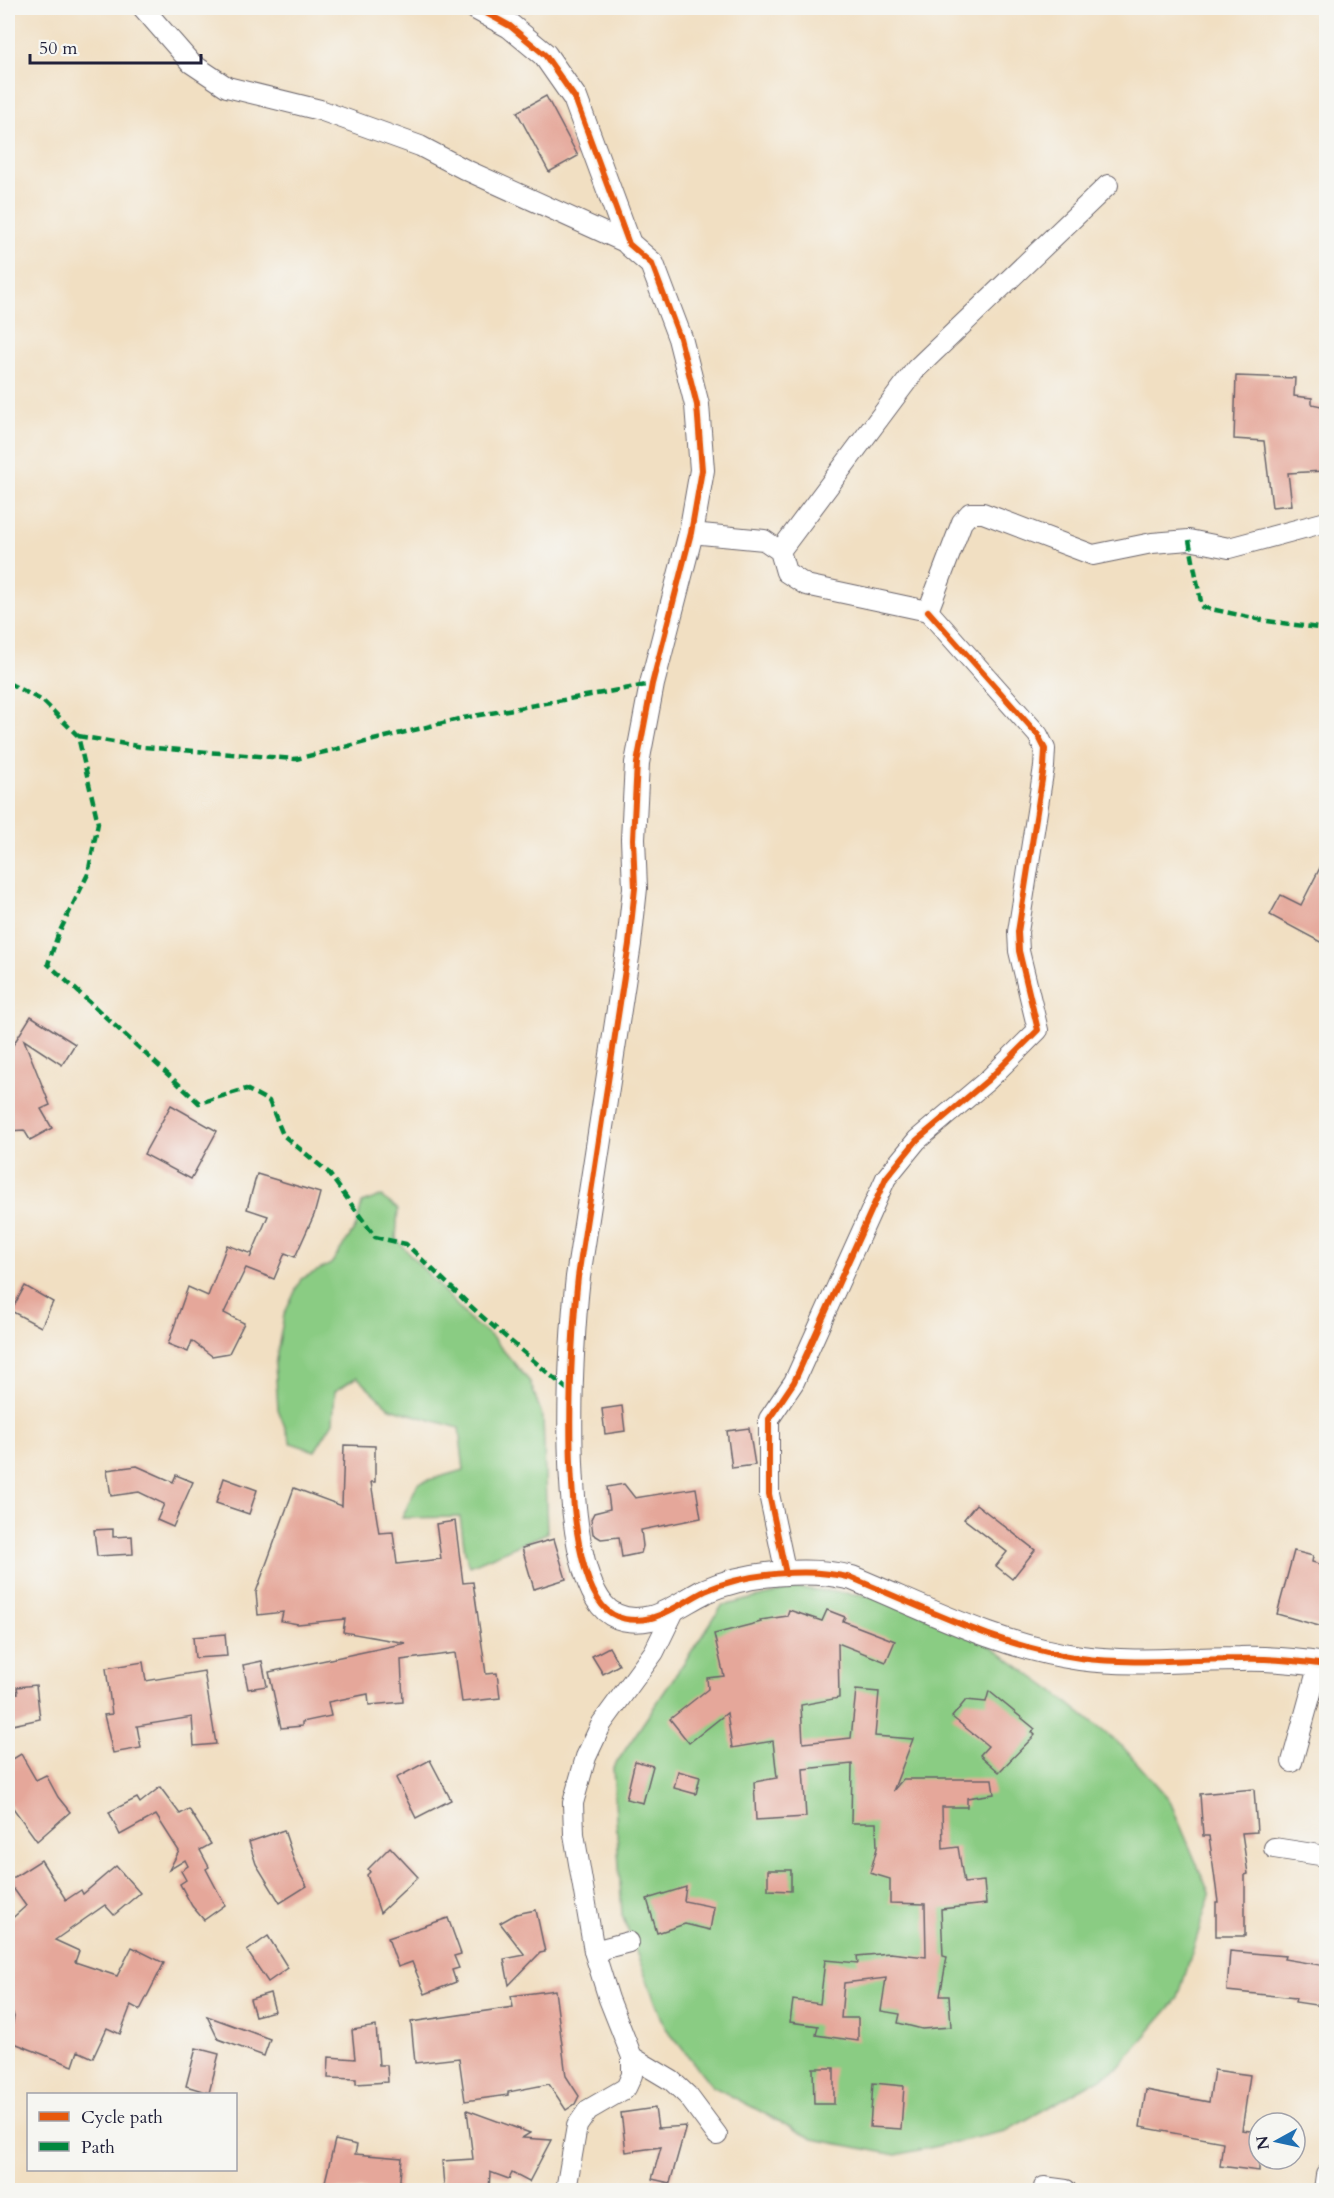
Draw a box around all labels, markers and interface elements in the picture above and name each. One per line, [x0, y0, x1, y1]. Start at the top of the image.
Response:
scale bar [30, 27, 201, 65]
text: 50 m [39, 36, 78, 61]
legend [27, 2093, 237, 2171]
text: Cycle path [81, 2105, 163, 2130]
north arrow [1247, 2111, 1307, 2171]
text: N [1251, 2134, 1275, 2151]
text: Path [81, 2135, 115, 2160]

